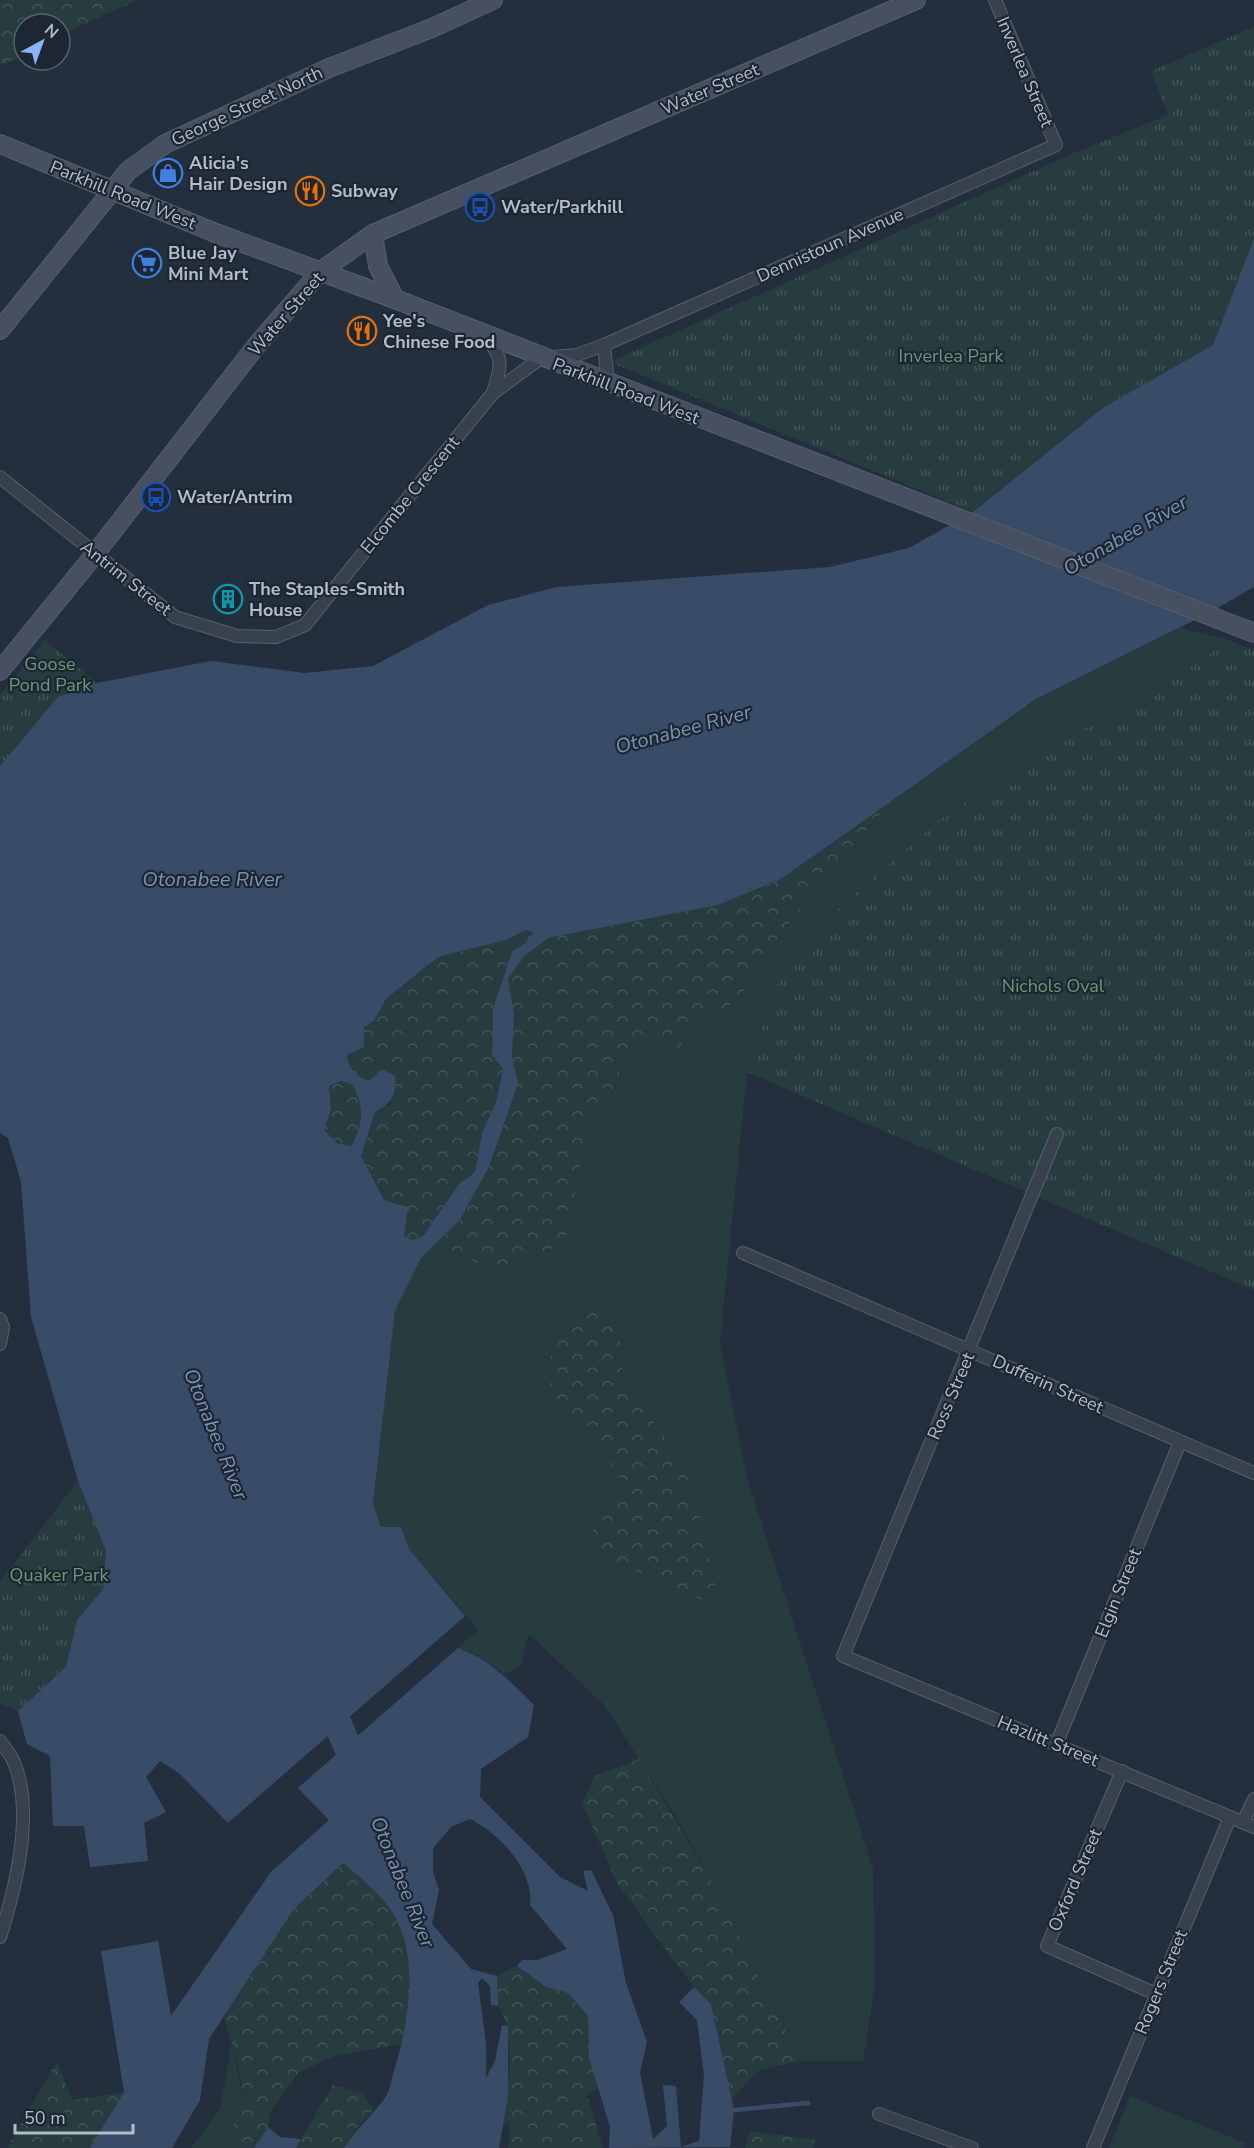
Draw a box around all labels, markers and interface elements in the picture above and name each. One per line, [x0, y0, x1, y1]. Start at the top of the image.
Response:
north arrow [12, 12, 72, 72]
street label: Inverlea Street [991, 13, 1059, 132]
text: N [39, 19, 63, 44]
street label: Water Street [657, 57, 763, 120]
street label: George Street North [167, 60, 327, 152]
place label: Alicia's Hair Design [189, 151, 288, 196]
street label: Parkhill Road West [46, 155, 200, 235]
shop icon: Alicia's Hair Design [152, 157, 184, 189]
restaurant icon: Subway [294, 175, 326, 207]
place label: Subway [331, 179, 398, 203]
bus stop icon: Water/Parkhill [464, 191, 496, 223]
place label: Water/Parkhill [501, 195, 624, 219]
street label: Dennistoun Avenue [753, 202, 907, 288]
place label: Blue Jay Mini Mart [168, 241, 248, 286]
supermarket icon: Blue Jay Mini Mart [131, 247, 163, 279]
street label: Water Street [243, 266, 330, 361]
place label: Yee's Chinese Food [382, 309, 495, 354]
restaurant icon: Yee's Chinese Food [346, 315, 378, 347]
park label: Inverlea Park [899, 344, 1004, 368]
street label: Parkhill Road West [549, 352, 703, 430]
street label: Elcombe Crescent [355, 431, 465, 559]
bus stop icon: Water/Antrim [140, 481, 172, 513]
place label: Water/Antrim [177, 485, 293, 509]
water label: Otonabee River [1058, 488, 1193, 582]
street label: Antrim Street [75, 535, 177, 622]
place label: The Staples-Smith House [249, 577, 405, 622]
building icon: The Staples-Smith House [212, 583, 244, 615]
park label: Goose Pond Park [9, 652, 92, 697]
water label: Otonabee River [612, 698, 755, 761]
water label: Otonabee River [142, 866, 283, 893]
park label: Nichols Oval [1002, 974, 1105, 998]
street label: Ross Street [922, 1348, 980, 1443]
street label: Dufferin Street [989, 1349, 1108, 1419]
water label: Otonabee River [177, 1365, 254, 1505]
street label: Elgin Street [1089, 1544, 1147, 1641]
park label: Quaker Park [10, 1563, 109, 1587]
street label: Hazlitt Street [994, 1710, 1103, 1772]
water label: Otonabee River [364, 1813, 441, 1953]
street label: Oxford Street [1043, 1824, 1108, 1935]
street label: Rogers Street [1129, 1926, 1193, 2038]
scale bar [15, 2097, 134, 2135]
text: 50 m [24, 2106, 66, 2130]

